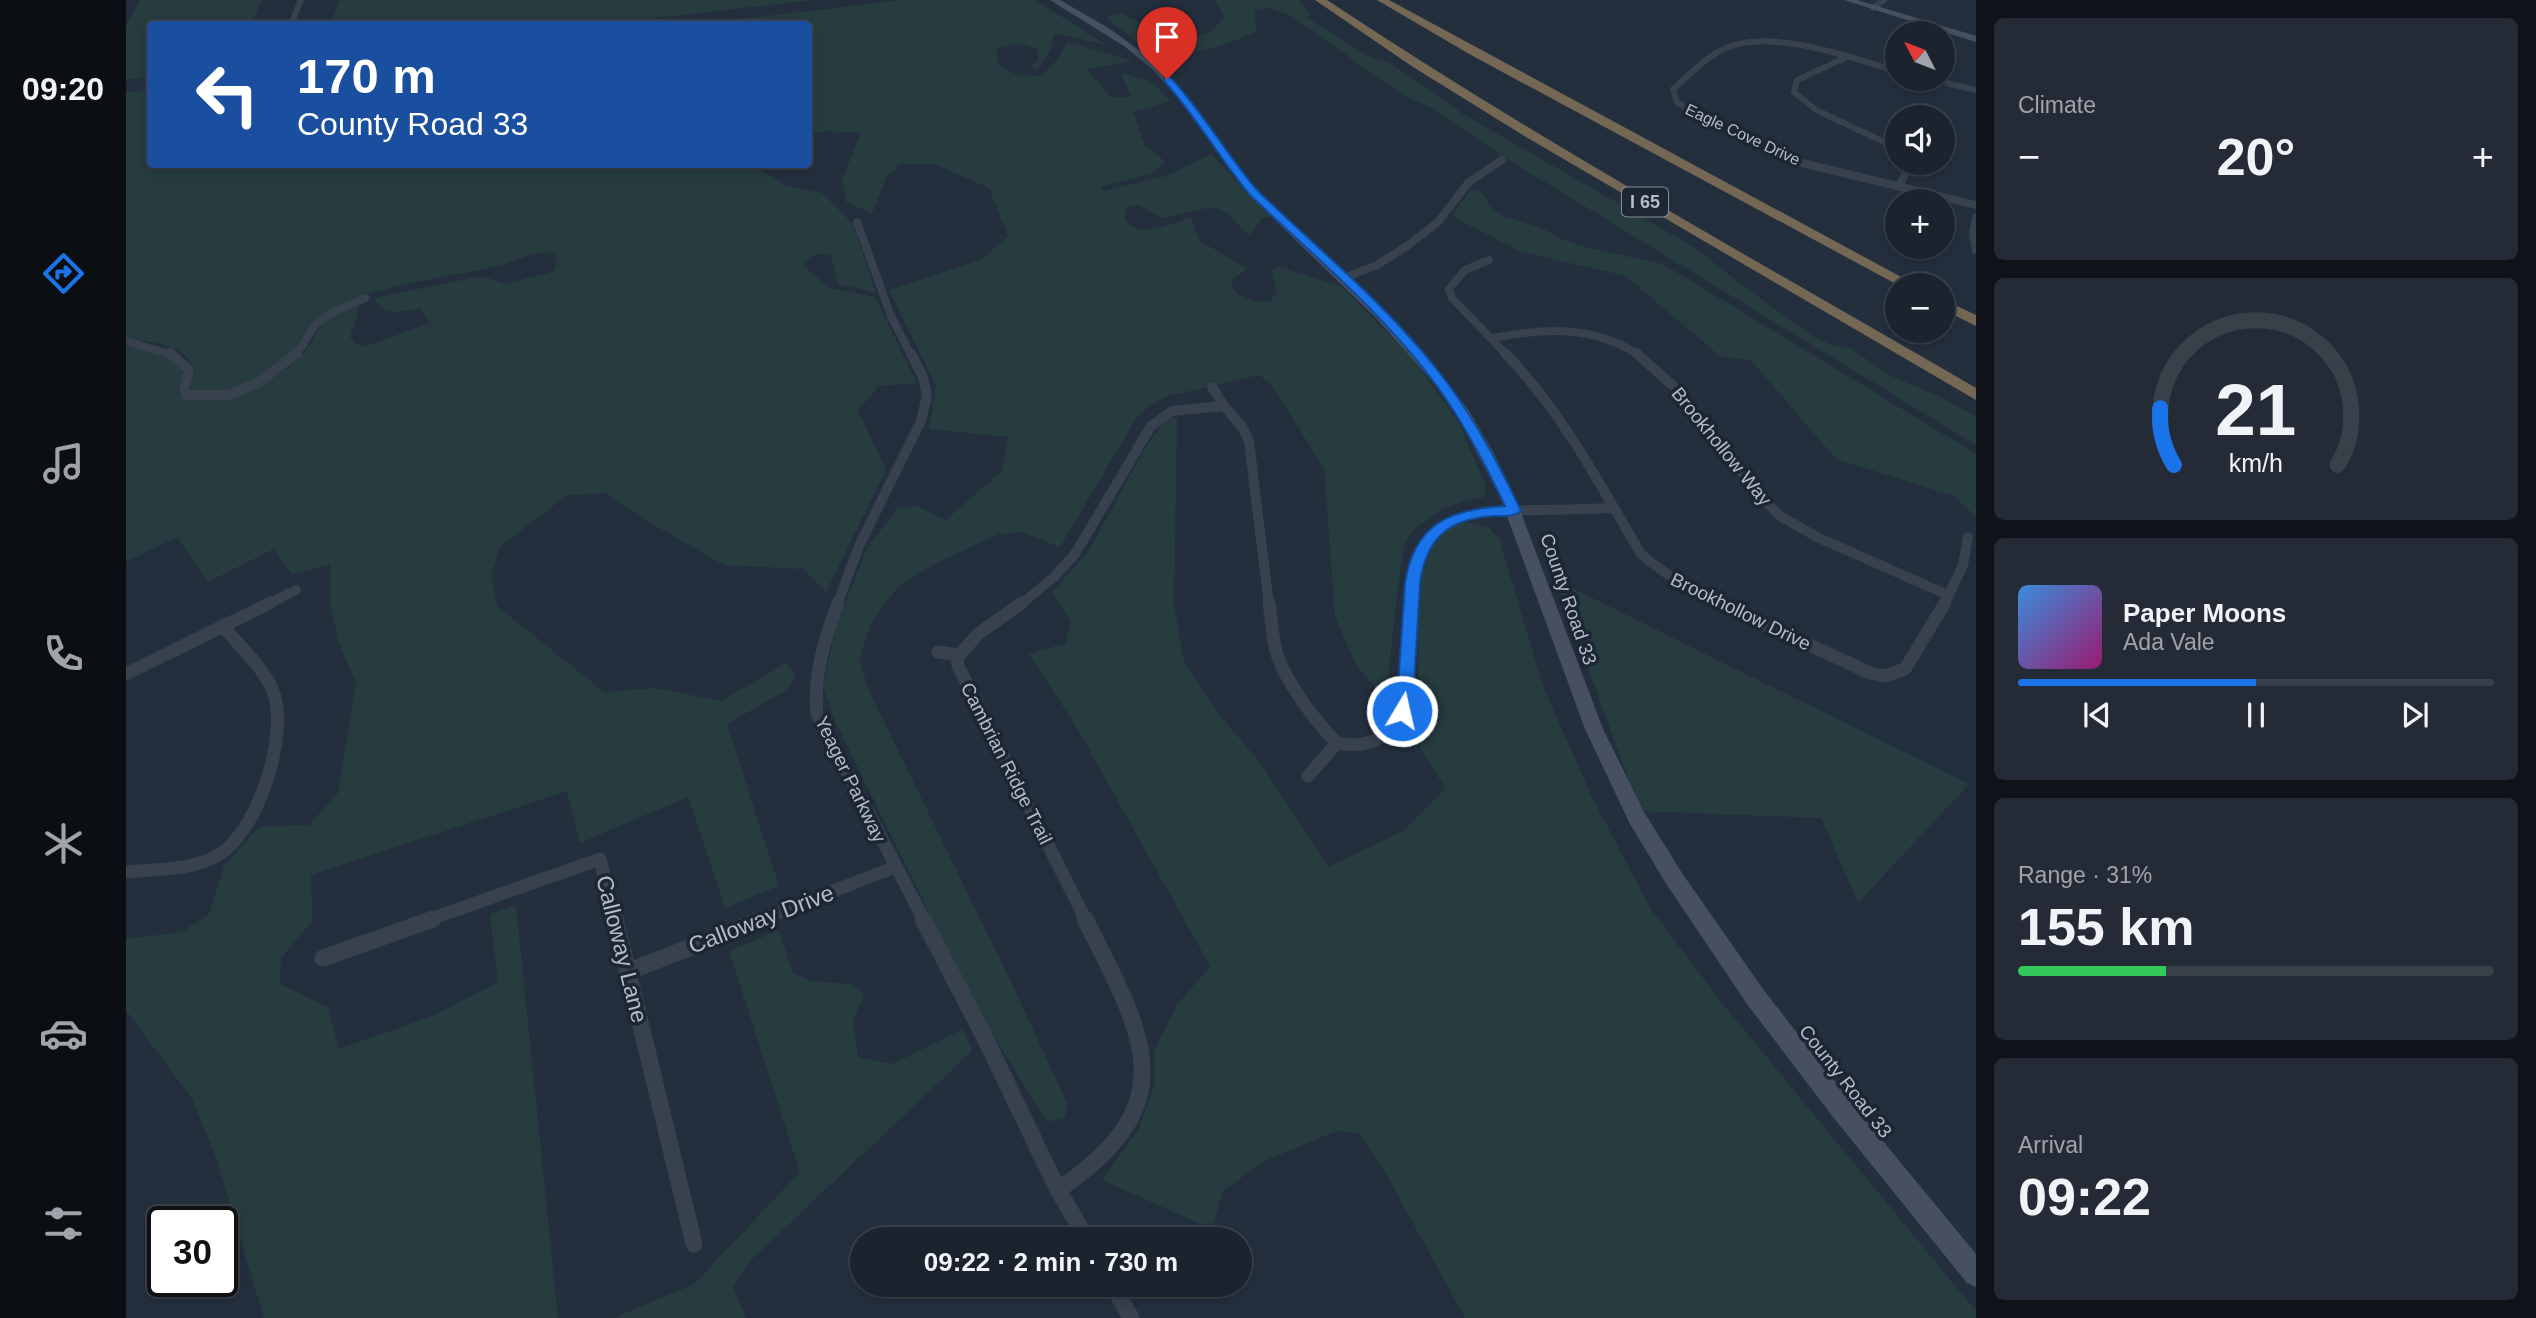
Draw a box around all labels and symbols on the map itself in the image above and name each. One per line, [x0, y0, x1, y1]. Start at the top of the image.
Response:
pin [1137, 7, 1197, 79]
north arrow [1885, 21, 1955, 91]
street label: Eagle Cove Drive [1683, 100, 1803, 169]
road number: I 65 [1622, 188, 1668, 216]
street label: Brookhollow Way [1667, 383, 1776, 510]
street label: County Road 33 [1536, 531, 1601, 668]
street label: Brookhollow Drive [1667, 568, 1814, 654]
position arrow [1365, 674, 1439, 748]
street label: Cambrian Ridge Trail [957, 679, 1056, 848]
street label: Yeager Parkway [811, 713, 890, 846]
street label: Calloway Lane [591, 873, 653, 1025]
street label: Calloway Drive [685, 879, 837, 959]
street label: County Road 33 [1795, 1021, 1896, 1142]
speed limit sign: 30 [147, 1206, 238, 1297]

